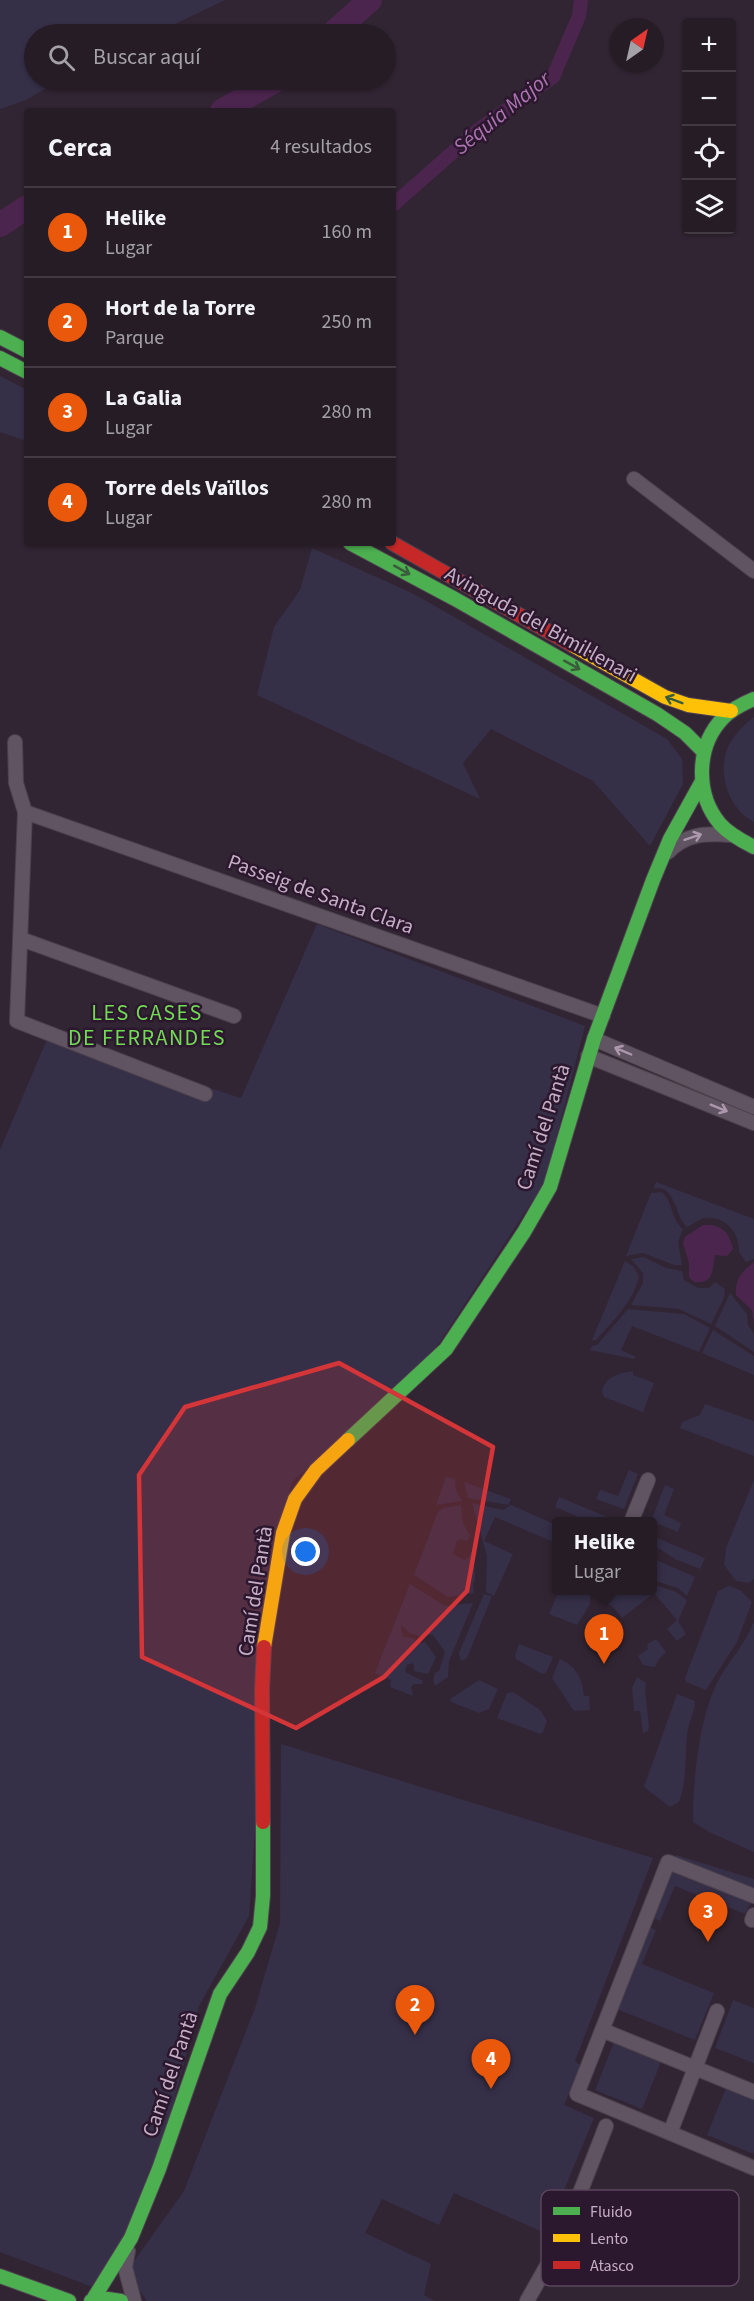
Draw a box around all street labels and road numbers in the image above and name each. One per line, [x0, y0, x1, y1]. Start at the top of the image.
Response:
street label: Avinguda del Bimil·lenari [439, 559, 643, 689]
street label: Passeig de Santa Clara [224, 846, 418, 942]
street label: Camí del Pantà [508, 1060, 578, 1194]
street label: Camí del Pantà [230, 1524, 280, 1658]
street label: Camí del Pantà [134, 2007, 206, 2141]

